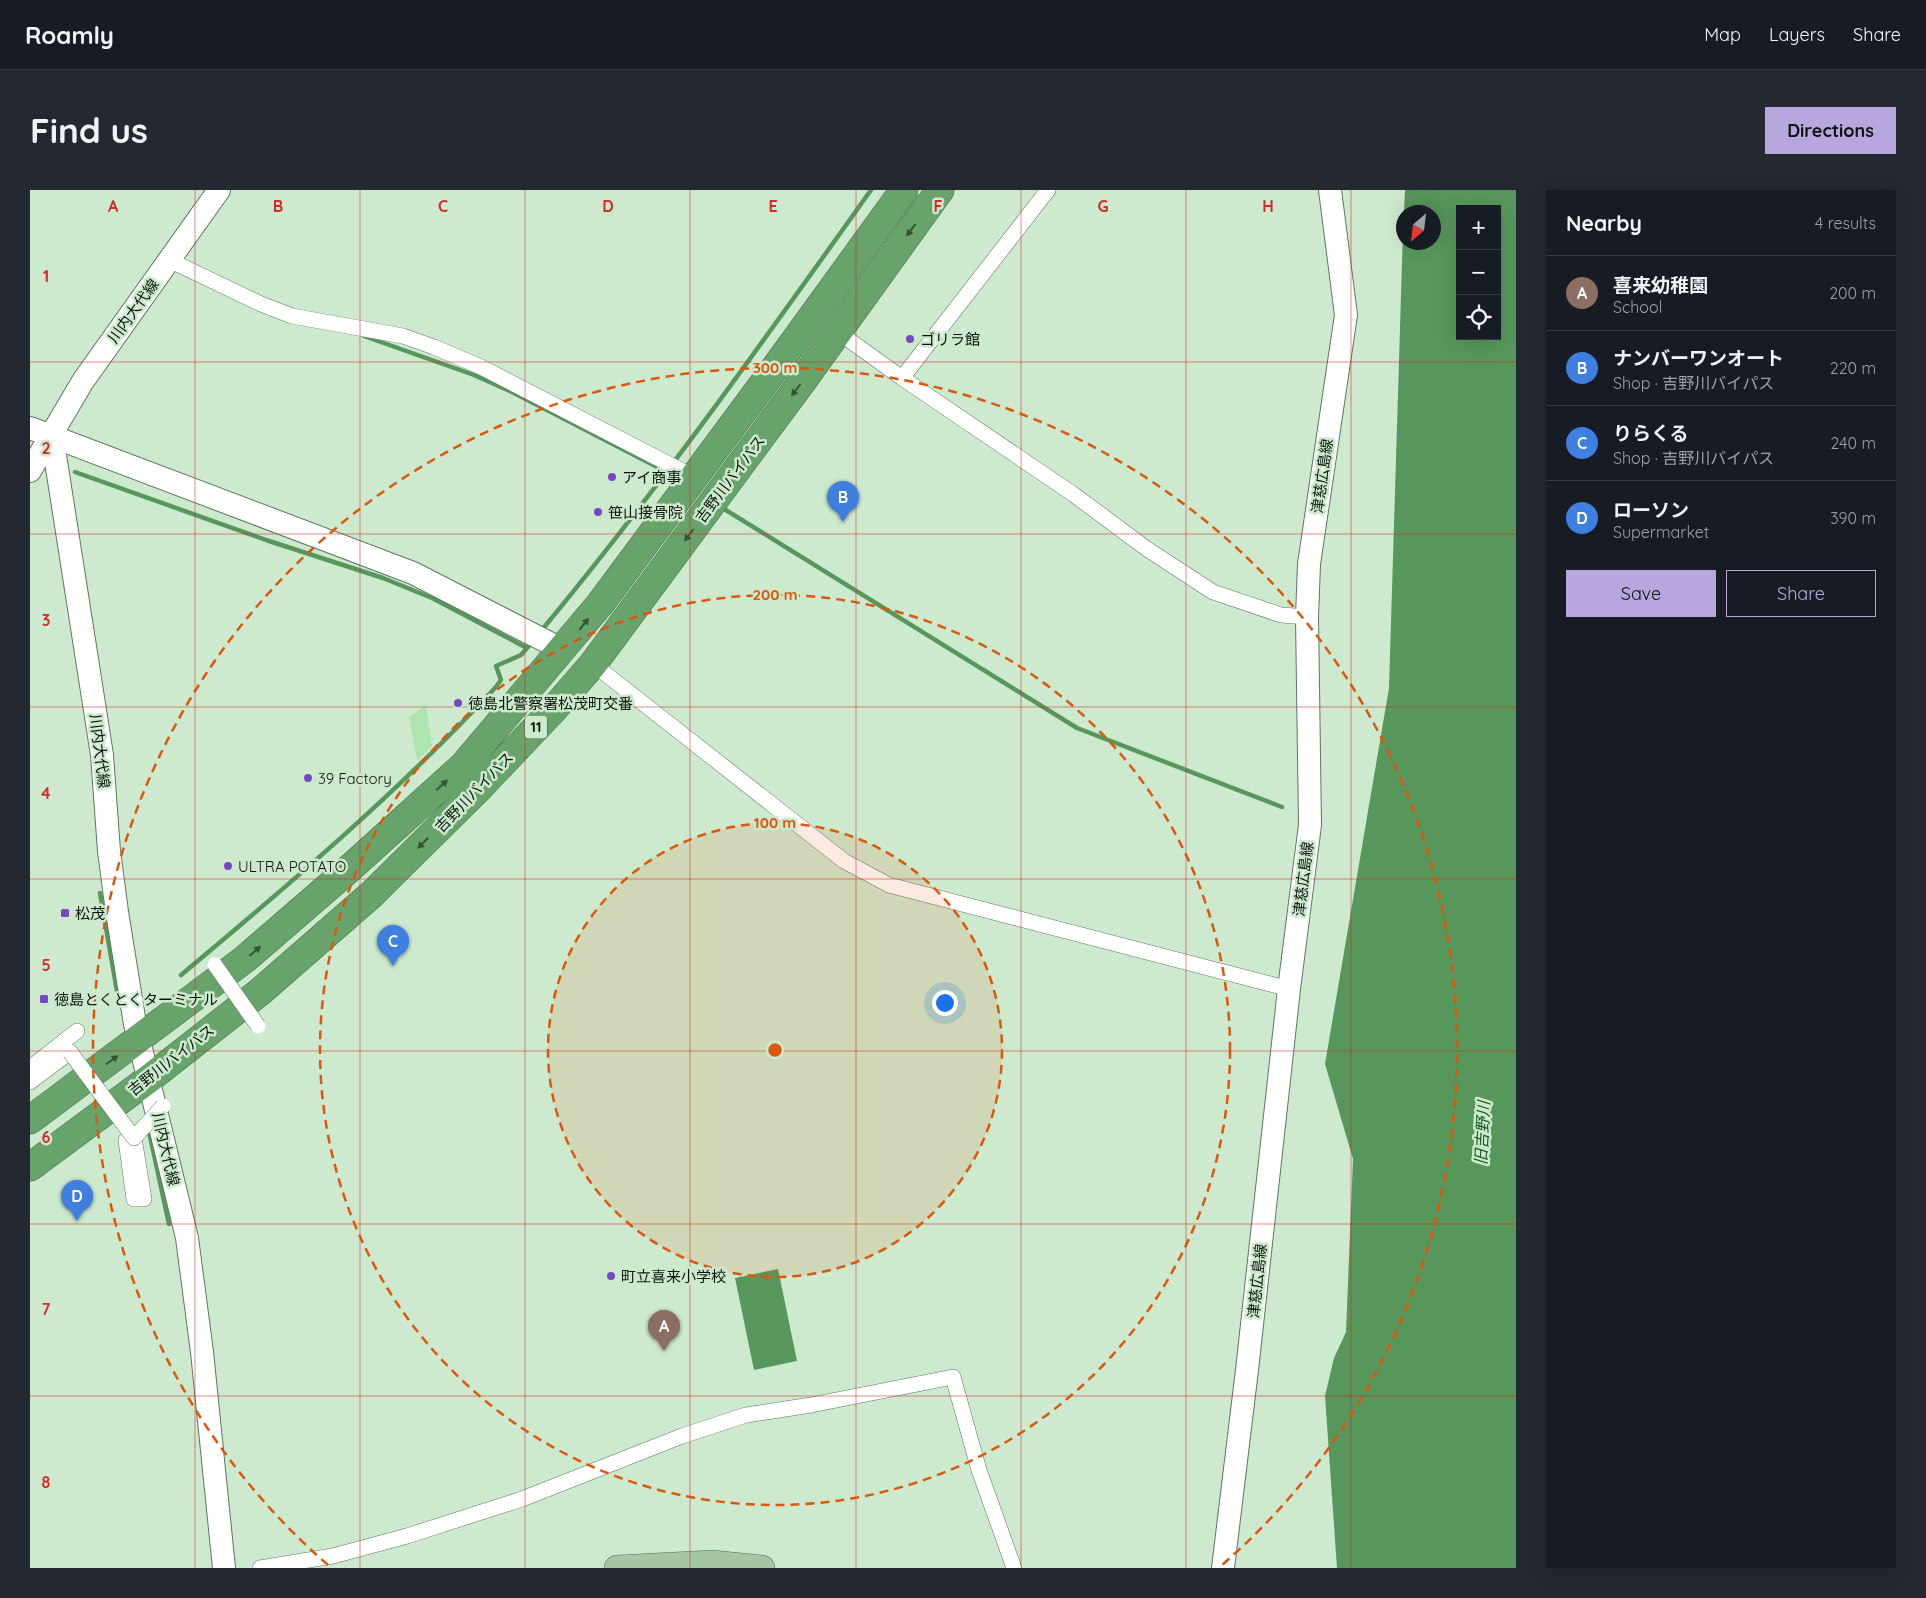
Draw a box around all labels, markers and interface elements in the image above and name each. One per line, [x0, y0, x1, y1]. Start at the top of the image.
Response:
text: Roamly [25, 20, 114, 50]
text: Map [1704, 23, 1741, 46]
text: Layers [1769, 23, 1825, 46]
text: Share [1853, 23, 1901, 46]
button: Directions [1765, 107, 1896, 154]
text: Find us [30, 108, 148, 152]
text: A [108, 196, 119, 216]
text: B [273, 196, 283, 216]
text: C [438, 196, 448, 216]
text: D [602, 196, 614, 216]
text: E [768, 196, 778, 216]
text: F [934, 196, 943, 216]
text: G [1097, 196, 1109, 216]
text: H [1262, 196, 1274, 216]
north arrow [1396, 205, 1441, 250]
map controls [1456, 205, 1501, 340]
button: + [1456, 205, 1501, 250]
text: Nearby [1566, 210, 1642, 236]
text: 4 results [1815, 213, 1876, 233]
one-way arrow [906, 223, 916, 237]
button: − [1456, 250, 1501, 295]
text: 1 [43, 266, 49, 286]
text: 喜来幼稚園 [1613, 273, 1708, 297]
street label: 川内大代線 [103, 275, 163, 347]
text: A [1577, 283, 1587, 303]
text: 200 m [1829, 283, 1876, 303]
button: locate [1456, 295, 1501, 340]
text: School [1613, 297, 1662, 317]
place label: ゴリラ館 [920, 330, 980, 349]
marker: ゴリラ館 [904, 333, 916, 345]
text: ナンバーワンオート [1613, 346, 1784, 370]
text: 300 m [753, 358, 797, 377]
text: B [1577, 358, 1587, 378]
text: 220 m [1830, 358, 1876, 378]
text: Shop · 吉野川バイパス [1613, 373, 1774, 393]
one-way arrow [791, 383, 801, 397]
text: りらくる [1613, 421, 1689, 445]
street label: 吉野川バイパス [691, 431, 769, 527]
text: C [1577, 433, 1587, 453]
text: 240 m [1830, 433, 1876, 453]
text: 2 [41, 438, 51, 458]
street label: 津慈広島線 [1307, 438, 1337, 514]
text: Shop · 吉野川バイパス [1613, 448, 1774, 468]
place label: アイ商事 [622, 468, 681, 487]
marker: アイ商事 [606, 471, 618, 483]
pin: B [827, 481, 859, 522]
text: ローソン [1613, 498, 1689, 522]
place label: 笹山接骨院 [608, 503, 683, 522]
marker: 笹山接骨院 [592, 506, 604, 518]
text: D [1576, 508, 1588, 528]
text: 390 m [1830, 508, 1876, 528]
text: Supermarket [1613, 522, 1709, 542]
one-way arrow [684, 528, 694, 542]
button: Save [1566, 570, 1716, 617]
button: Share [1726, 570, 1876, 617]
text: 200 m [753, 585, 798, 604]
text: 3 [42, 610, 50, 630]
one-way arrow [579, 618, 590, 631]
place label: 徳島北警察署松茂町交番 [468, 694, 633, 713]
marker: 徳島北警察署松茂町交番 [452, 697, 464, 709]
street label: 川内大代線 [86, 713, 114, 789]
road number: 11 [525, 716, 547, 738]
street label: 吉野川バイパス [431, 748, 517, 836]
place label: 39 Factory [318, 769, 392, 788]
marker: 39 Factory [302, 772, 314, 784]
one-way arrow [435, 779, 447, 791]
text: 4 [41, 783, 51, 803]
text: 100 m [754, 813, 796, 832]
one-way arrow [418, 837, 430, 849]
street label: 津慈広島線 [1289, 841, 1317, 917]
place label: ULTRA POTATO [238, 857, 346, 876]
marker: ULTRA POTATO [222, 860, 234, 872]
place label: 松茂 [75, 904, 105, 923]
marker: 松茂 [59, 907, 71, 919]
pin: C [377, 925, 409, 966]
one-way arrow [248, 945, 260, 957]
text: 5 [41, 955, 51, 975]
place label: 徳島とくとくターミナル [54, 990, 218, 1009]
your location [932, 990, 958, 1016]
marker: 徳島とくとくターミナル [38, 993, 50, 1005]
street label: 吉野川バイパス [124, 1020, 218, 1100]
centre of rings [766, 1041, 784, 1059]
one-way arrow [105, 1055, 119, 1065]
water label: 旧吉野川 [1470, 1099, 1494, 1165]
street label: 川内大代線 [148, 1110, 184, 1188]
text: 6 [42, 1127, 51, 1147]
pin: D [61, 1180, 93, 1221]
street label: 津慈広島線 [1244, 1243, 1270, 1319]
place label: 町立喜来小学校 [621, 1267, 726, 1286]
marker: 町立喜来小学校 [605, 1270, 617, 1282]
text: 7 [42, 1299, 51, 1319]
pin: A [648, 1310, 680, 1351]
text: 8 [42, 1472, 51, 1492]

